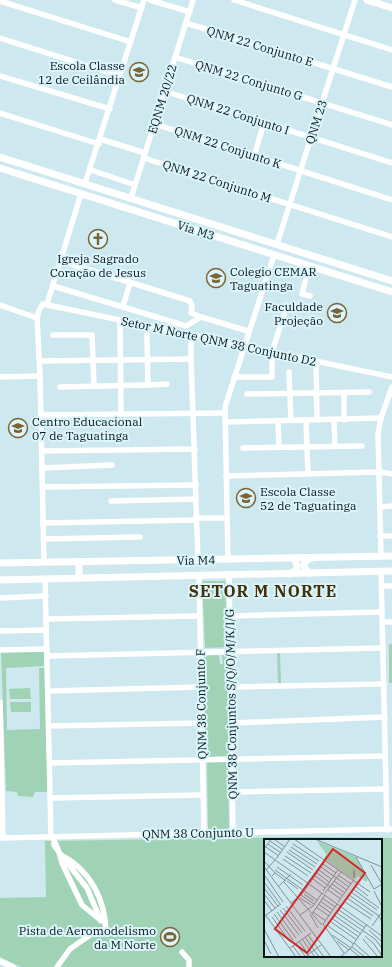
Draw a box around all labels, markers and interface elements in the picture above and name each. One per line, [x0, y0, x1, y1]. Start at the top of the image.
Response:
street label: QNM 22 Conjunto E [205, 23, 315, 69]
street label: QNM 22 Conjunto G [193, 57, 305, 104]
place label: Escola Classe 12 de Ceilândia [38, 58, 125, 87]
school or university icon: Escola Classe 12 de Ceilândia [128, 61, 150, 83]
street label: EQNM 20/22 [144, 62, 180, 136]
street label: QNM 22 Conjunto I [185, 90, 291, 138]
street label: QNM 23 [302, 98, 330, 146]
street label: QNM 22 Conjunto K [173, 123, 284, 172]
street label: QNM 22 Conjunto M [161, 156, 273, 206]
street label: Via M3 [175, 217, 217, 243]
church icon: Igreja Sagrado Coração de Jesus [87, 228, 109, 250]
place label: Igreja Sagrado Coração de Jesus [50, 251, 146, 280]
place label: Colegio CEMAR Taguatinga [230, 264, 317, 293]
school or university icon: Colegio CEMAR Taguatinga [205, 267, 227, 289]
place label: Faculdade Projeção [265, 299, 323, 328]
school or university icon: Faculdade Projeção [326, 302, 348, 324]
street label: Setor M Norte QNM 38 Conjunto D2 [120, 313, 318, 369]
place label: Centro Educacional 07 de Taguatinga [32, 414, 143, 443]
school or university icon: Centro Educacional 07 de Taguatinga [7, 417, 29, 439]
place label: Escola Classe 52 de Taguatinga [260, 484, 357, 513]
school or university icon: Escola Classe 52 de Taguatinga [235, 487, 257, 509]
street label: Via M4 [177, 552, 215, 568]
district label: SETOR M NORTE [189, 581, 337, 601]
street label: QNM 38 Conjuntos S/Q/O/M/K/I/G [222, 608, 240, 799]
street label: QNM 38 Conjunto F [193, 649, 209, 759]
street label: QNM 38 Conjunto U [142, 825, 254, 841]
inset map [264, 839, 382, 957]
place label: Pista de Aeromodelismo da M Norte [19, 923, 156, 952]
sports icon: Pista de Aeromodelismo da M Norte [159, 926, 181, 948]

